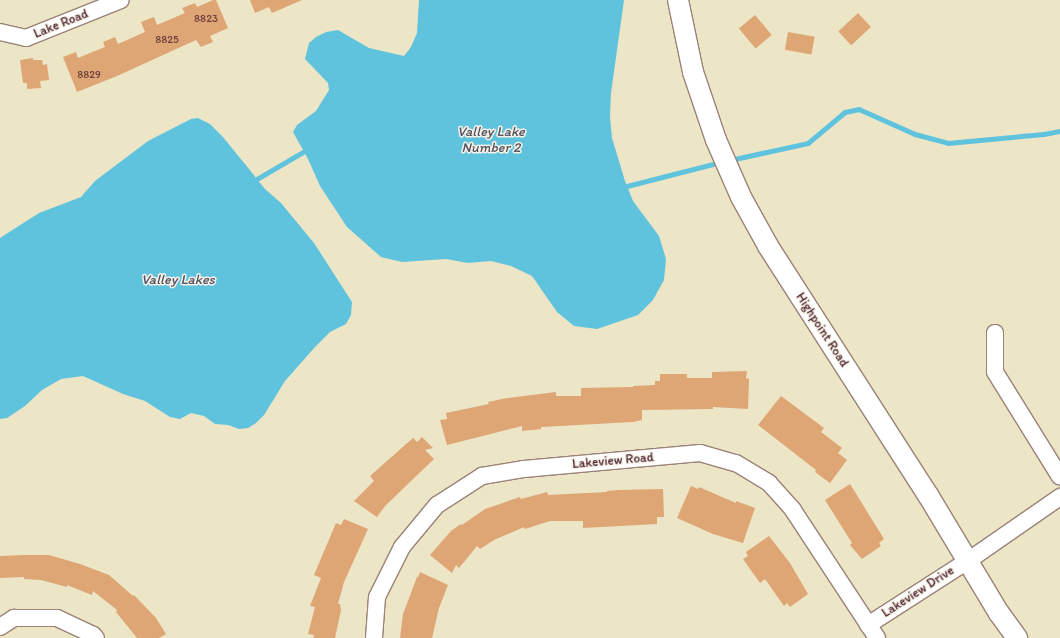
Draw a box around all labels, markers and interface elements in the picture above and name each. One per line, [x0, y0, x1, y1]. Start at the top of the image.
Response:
street label: Lake Road [32, 6, 90, 42]
house number: 8823 [194, 12, 218, 26]
house number: 8825 [155, 33, 179, 47]
house number: 8829 [77, 68, 101, 82]
water label: Valley Lake Number 2 [457, 124, 525, 156]
water label: Valley Lakes [141, 272, 215, 288]
street label: Highpoint Road [792, 290, 852, 370]
street label: Lakeview Road [572, 450, 654, 472]
street label: Lakeview Drive [879, 563, 957, 621]

